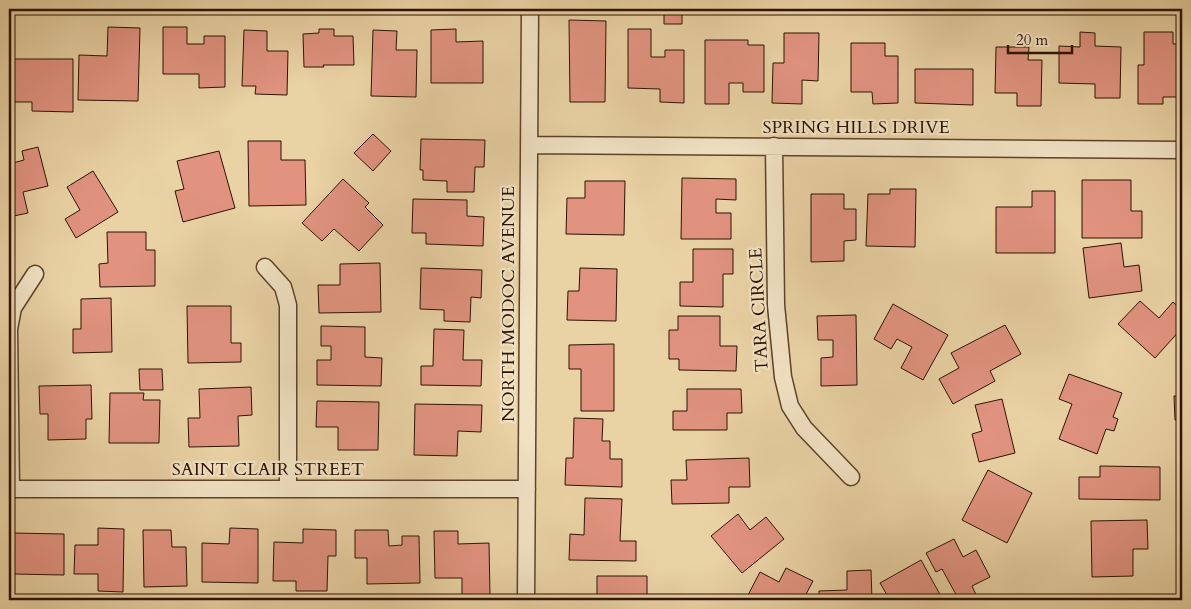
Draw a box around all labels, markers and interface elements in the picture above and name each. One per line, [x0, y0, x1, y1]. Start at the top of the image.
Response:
scale bar [1008, 22, 1072, 54]
text: 20 m [1016, 30, 1048, 50]
street label: SPRING HILLS DRIVE [762, 115, 950, 140]
street label: NORTH MODOC AVENUE [496, 186, 521, 422]
street label: TARA CIRCLE [743, 247, 775, 373]
street label: SAINT CLAIR STREET [172, 457, 364, 482]

